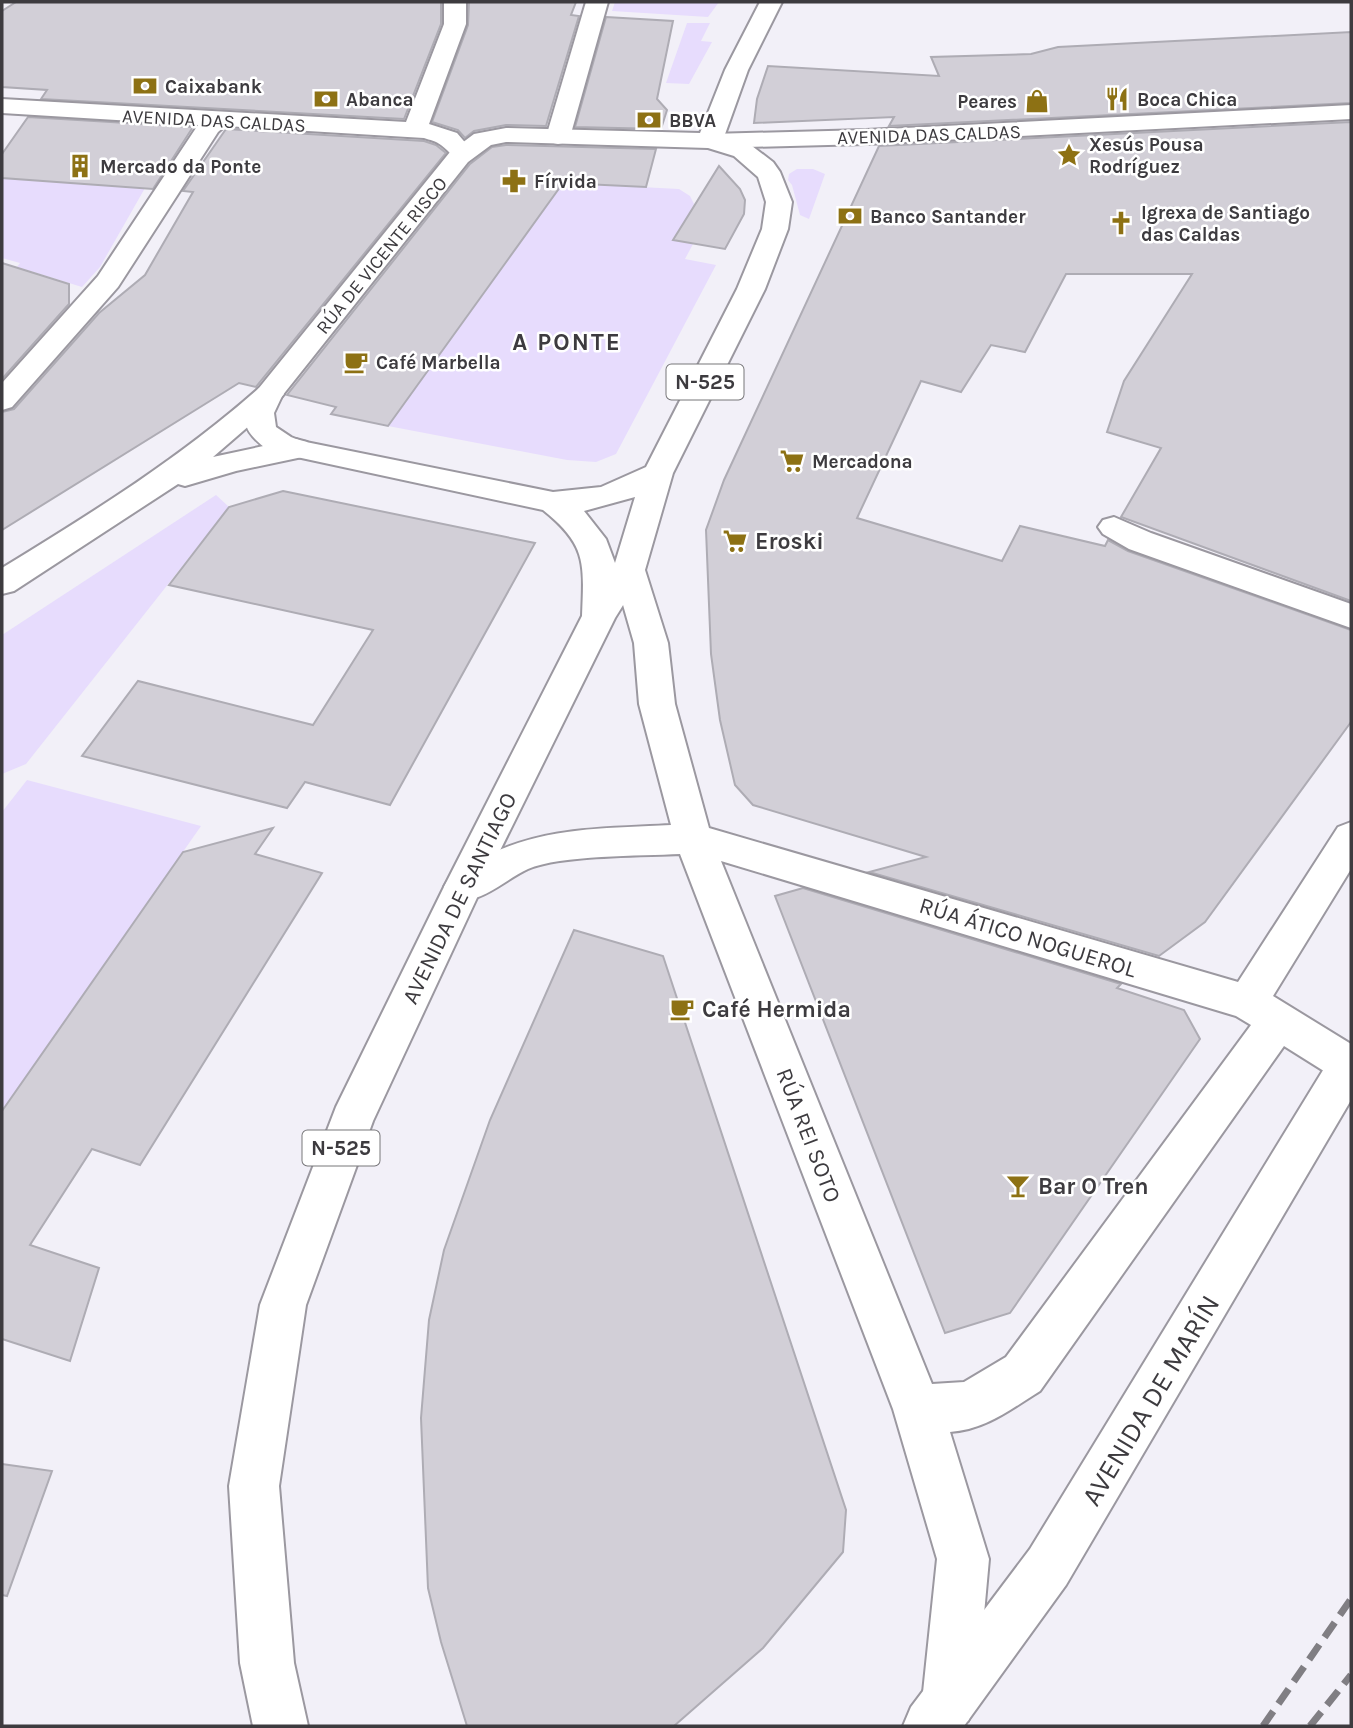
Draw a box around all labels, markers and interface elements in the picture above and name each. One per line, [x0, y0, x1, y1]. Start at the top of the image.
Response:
bank icon: Caixabank [131, 72, 159, 100]
place label: Caixabank [165, 76, 262, 98]
bank icon: Abanca [312, 85, 340, 113]
restaurant icon: Boca Chica [1103, 85, 1131, 113]
shop icon: Peares [1023, 87, 1051, 115]
place label: Abanca [346, 89, 414, 111]
place label: Boca Chica [1137, 89, 1237, 111]
place label: Peares [957, 91, 1017, 113]
street label: AVENIDA DAS CALDAS [122, 105, 306, 137]
bank icon: BBVA [635, 106, 663, 134]
place label: BBVA [669, 110, 716, 132]
street label: AVENIDA DAS CALDAS [837, 121, 1021, 149]
place label: Xesús Pousa Rodríguez [1089, 134, 1204, 178]
place icon: Xesús Pousa Rodríguez [1055, 141, 1083, 169]
building icon: Mercado da Ponte [66, 152, 94, 180]
place label: Mercado da Ponte [100, 156, 261, 178]
pharmacy icon: Fírvida [500, 167, 528, 195]
place label: Fírvida [534, 171, 597, 193]
street label: RÚA DE VICENTE RISCO [311, 172, 452, 339]
bank icon: Banco Santander [836, 202, 864, 230]
place label: Igrexa de Santiago das Caldas [1141, 202, 1310, 246]
place label: Banco Santander [870, 206, 1026, 228]
church icon: Igrexa de Santiago das Caldas [1107, 209, 1135, 237]
district label: A PONTE [512, 328, 622, 356]
cafe icon: Café Marbella [342, 348, 370, 376]
place label: Café Marbella [376, 352, 501, 374]
road number: N-525 [666, 364, 744, 400]
supermarket icon: Mercadona [778, 447, 806, 475]
place label: Mercadona [812, 451, 913, 473]
supermarket icon: Eroski [721, 527, 749, 555]
place label: Eroski [755, 528, 824, 555]
street label: AVENIDA DE SANTIAGO [397, 788, 522, 1008]
street label: RÚA ÁTICO NOGUEROL [916, 892, 1140, 983]
cafe icon: Café Hermida [668, 995, 696, 1023]
place label: Café Hermida [702, 996, 851, 1023]
street label: RÚA REI SOTO [771, 1064, 847, 1206]
road number: N-525 [302, 1130, 380, 1166]
bar icon: Bar O Tren [1004, 1172, 1032, 1200]
place label: Bar O Tren [1038, 1173, 1149, 1200]
street label: AVENIDA DE MARÍN [1074, 1288, 1226, 1512]

